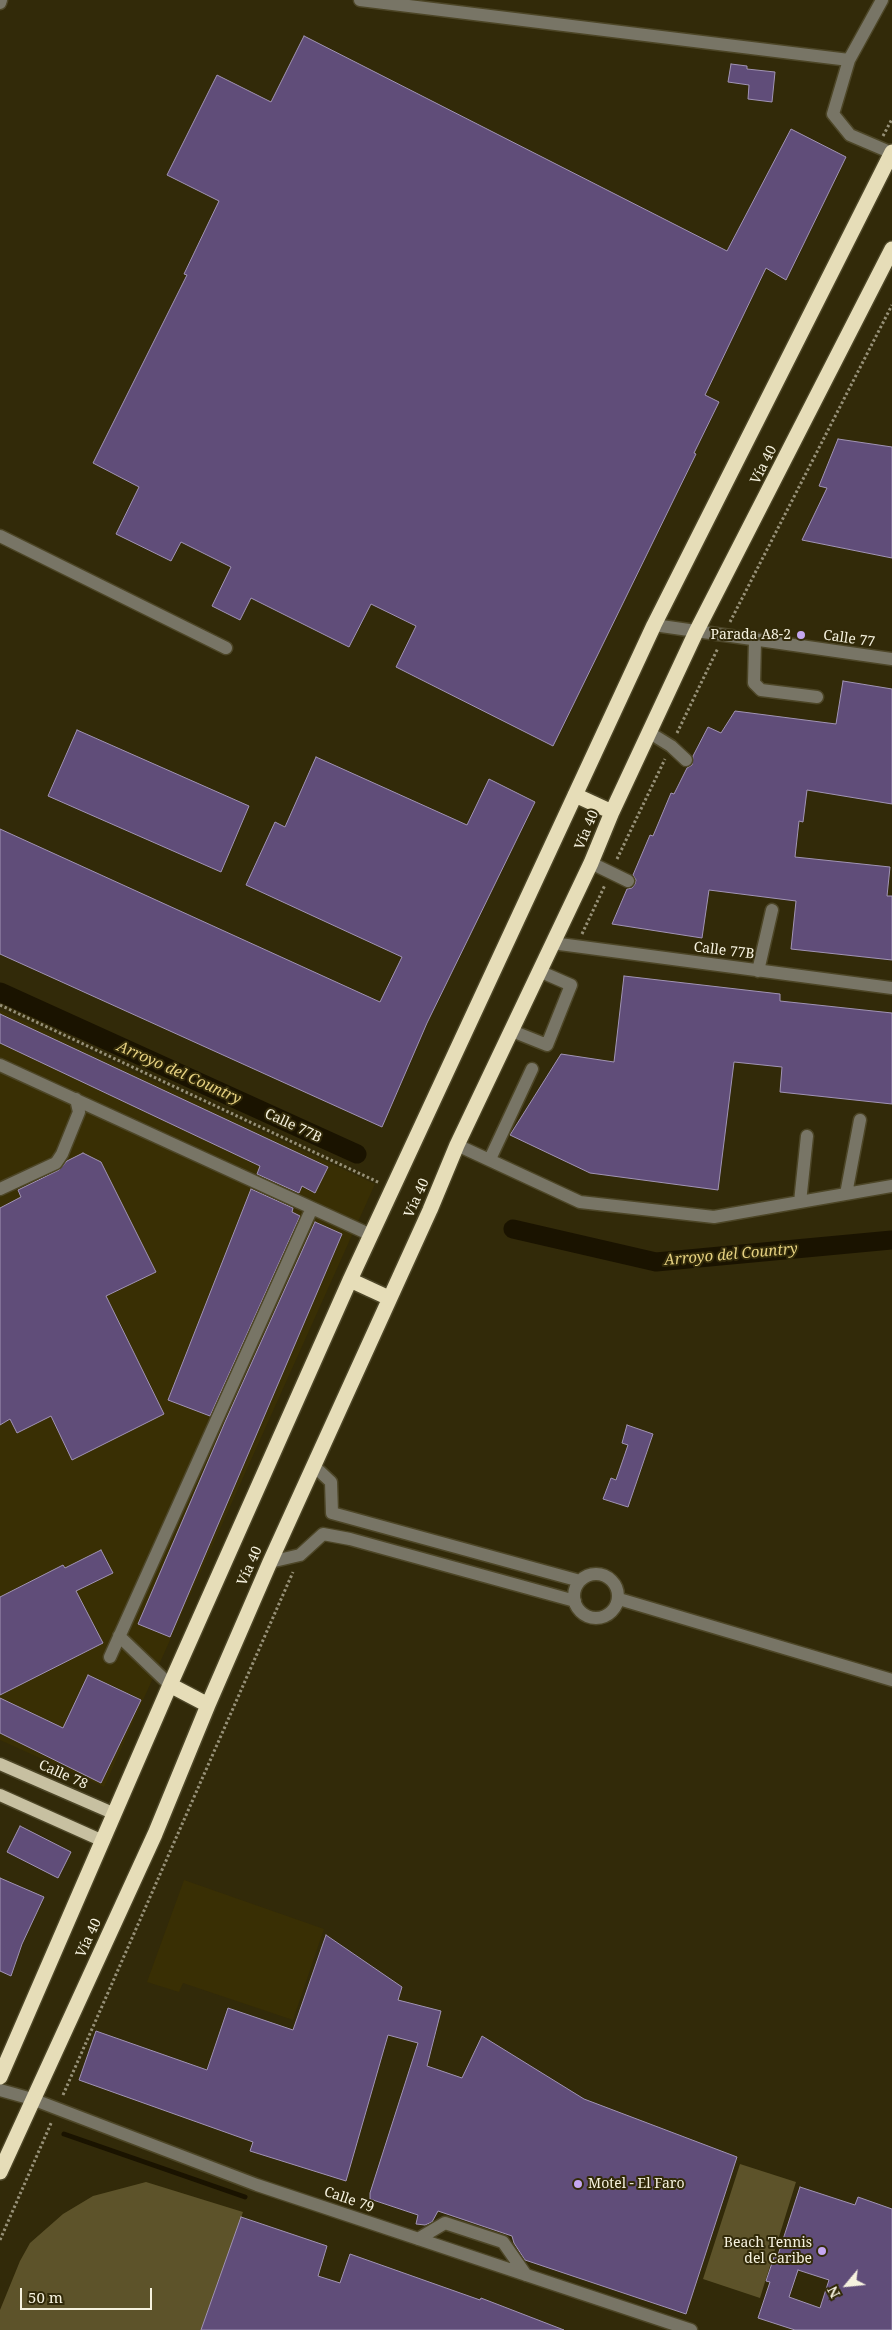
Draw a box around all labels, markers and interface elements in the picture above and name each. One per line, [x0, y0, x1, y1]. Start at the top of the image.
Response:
street label: Vía 40 [747, 443, 781, 487]
place label: Parada A8-2 [710, 627, 791, 643]
street label: Calle 77 [822, 627, 876, 651]
marker: Parada A8-2 [795, 629, 807, 641]
street label: Vía 40 [572, 808, 602, 852]
street label: Calle 77B [693, 939, 755, 963]
water label: Arroyo del Country [114, 1038, 244, 1108]
street label: Calle 77B [262, 1105, 324, 1147]
street label: Vía 40 [401, 1176, 433, 1220]
water label: Arroyo del Country [663, 1240, 799, 1270]
street label: Vía 40 [234, 1544, 266, 1588]
street label: Calle 78 [36, 1757, 90, 1793]
street label: Vía 40 [73, 1916, 105, 1960]
place label: Motel - El Faro [588, 2176, 685, 2192]
marker: Motel - El Faro [572, 2178, 584, 2190]
street label: Calle 79 [322, 2184, 376, 2216]
place label: Beach Tennis del Caribe [724, 2235, 812, 2268]
marker: Beach Tennis del Caribe [816, 2245, 828, 2257]
north arrow [822, 2260, 872, 2310]
scale bar [22, 2278, 155, 2310]
text: N [822, 2283, 844, 2302]
text: 50 m [28, 2287, 63, 2307]

